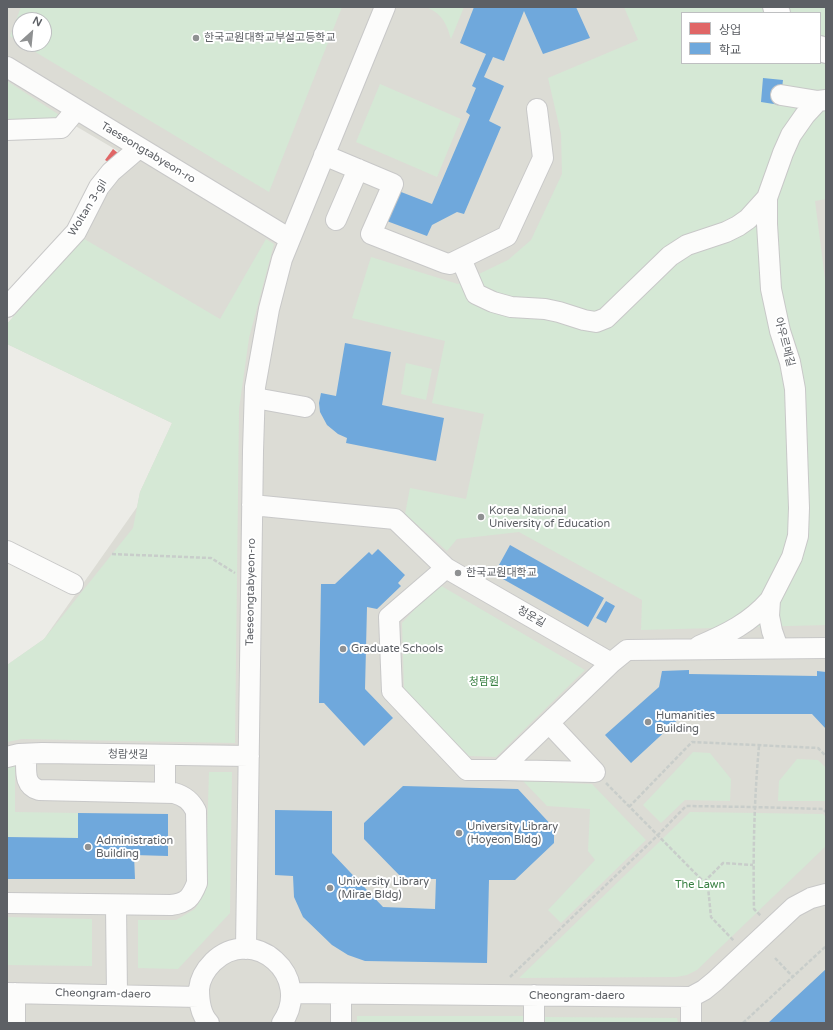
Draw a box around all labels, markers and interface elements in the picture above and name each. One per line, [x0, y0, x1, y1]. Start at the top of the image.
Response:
north arrow [12, 12, 52, 52]
legend [681, 12, 821, 64]
text: N [30, 14, 44, 30]
text: 상업 [719, 23, 741, 37]
place label: 한국교원대학교부설고등학교 [204, 31, 336, 45]
marker: 한국교원대학교부설고등학교 [191, 33, 201, 43]
text: 학교 [719, 43, 741, 57]
street label: Taeseongtabyeon-ro [98, 120, 198, 186]
street label: Woltan 3-gil [66, 177, 110, 239]
street label: 아우르메길 [771, 316, 797, 368]
place label: Korea National University of Education [489, 504, 610, 530]
marker: Korea National University of Education [476, 512, 486, 522]
street label: Taeseongtabyeon-ro [243, 538, 259, 646]
place label: 한국교원대학교 [466, 566, 537, 580]
marker: 한국교원대학교 [453, 568, 463, 578]
street label: 청운길 [515, 604, 547, 630]
place label: Graduate Schools [351, 642, 443, 656]
marker: Graduate Schools [338, 644, 348, 654]
park label: 청람원 [469, 675, 499, 689]
place label: Humanities Building [656, 709, 715, 735]
marker: Humanities Building [643, 717, 653, 727]
street label: 청람샛길 [108, 748, 148, 762]
place label: University Library (Hoyeon Bldg) [467, 820, 558, 846]
marker: University Library (Hoyeon Bldg) [454, 828, 464, 838]
place label: Administration Building [96, 834, 173, 860]
marker: Administration Building [83, 842, 93, 852]
place label: University Library (Mirae Bldg) [338, 875, 429, 901]
park label: The Lawn [675, 878, 725, 892]
marker: University Library (Mirae Bldg) [325, 883, 335, 893]
street label: Cheongram-daero [55, 987, 151, 1001]
street label: Cheongram-daero [529, 989, 625, 1003]

